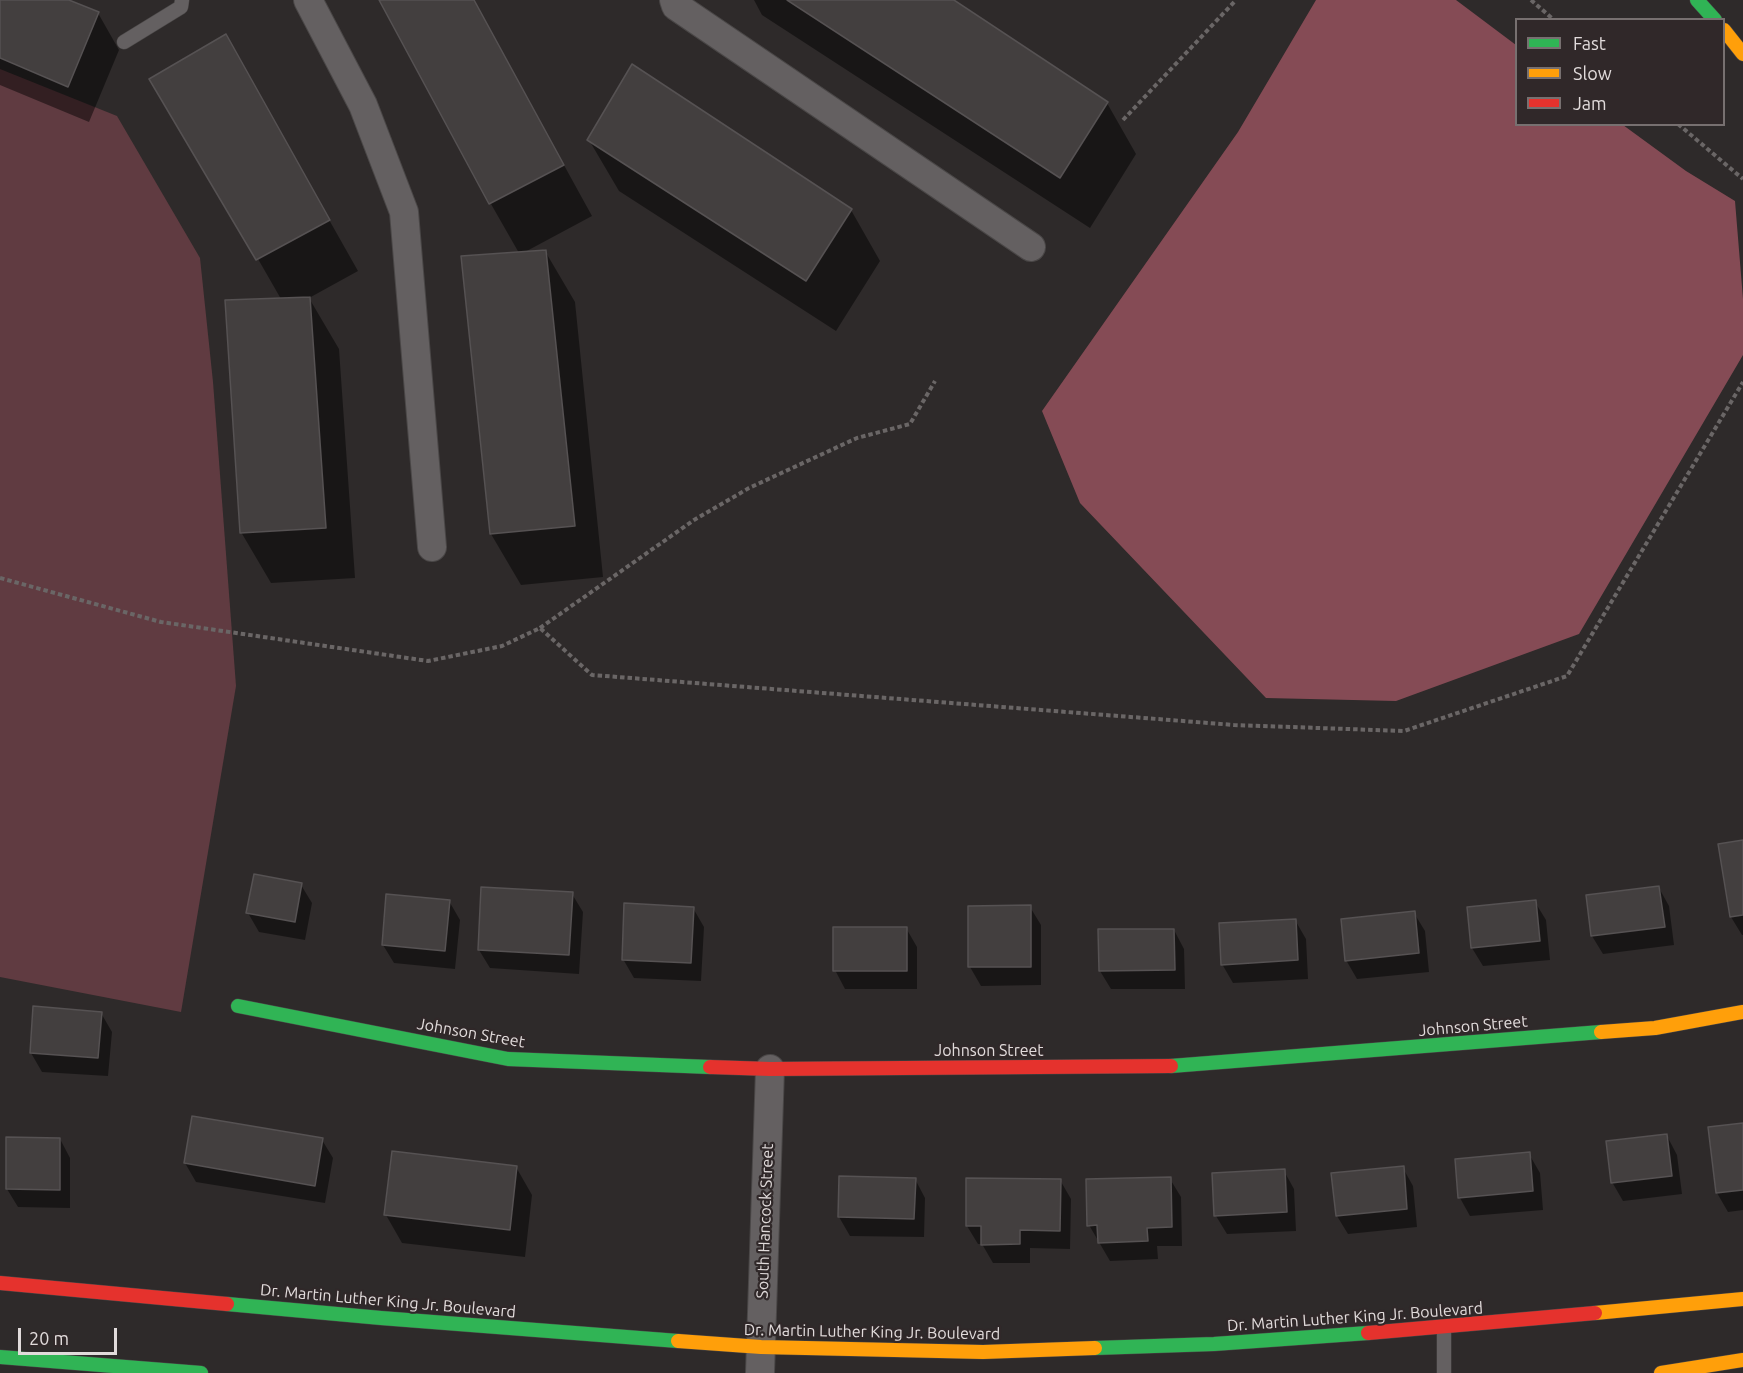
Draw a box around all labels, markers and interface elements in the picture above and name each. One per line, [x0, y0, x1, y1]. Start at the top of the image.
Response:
legend [1515, 18, 1725, 126]
text: Fast [1573, 33, 1606, 53]
text: Slow [1573, 63, 1612, 83]
text: Jam [1573, 93, 1607, 113]
street label: Johnson Street [1418, 1012, 1528, 1040]
street label: Johnson Street [416, 1014, 526, 1052]
street label: Johnson Street [934, 1041, 1044, 1061]
street label: South Hancock Street [753, 1143, 777, 1299]
street label: Dr. Martin Luther King Jr. Boulevard [259, 1280, 517, 1322]
street label: Dr. Martin Luther King Jr. Boulevard [1226, 1298, 1484, 1336]
scale bar [21, 1316, 120, 1354]
street label: Dr. Martin Luther King Jr. Boulevard [744, 1320, 1000, 1344]
text: 20 m [29, 1328, 69, 1348]

